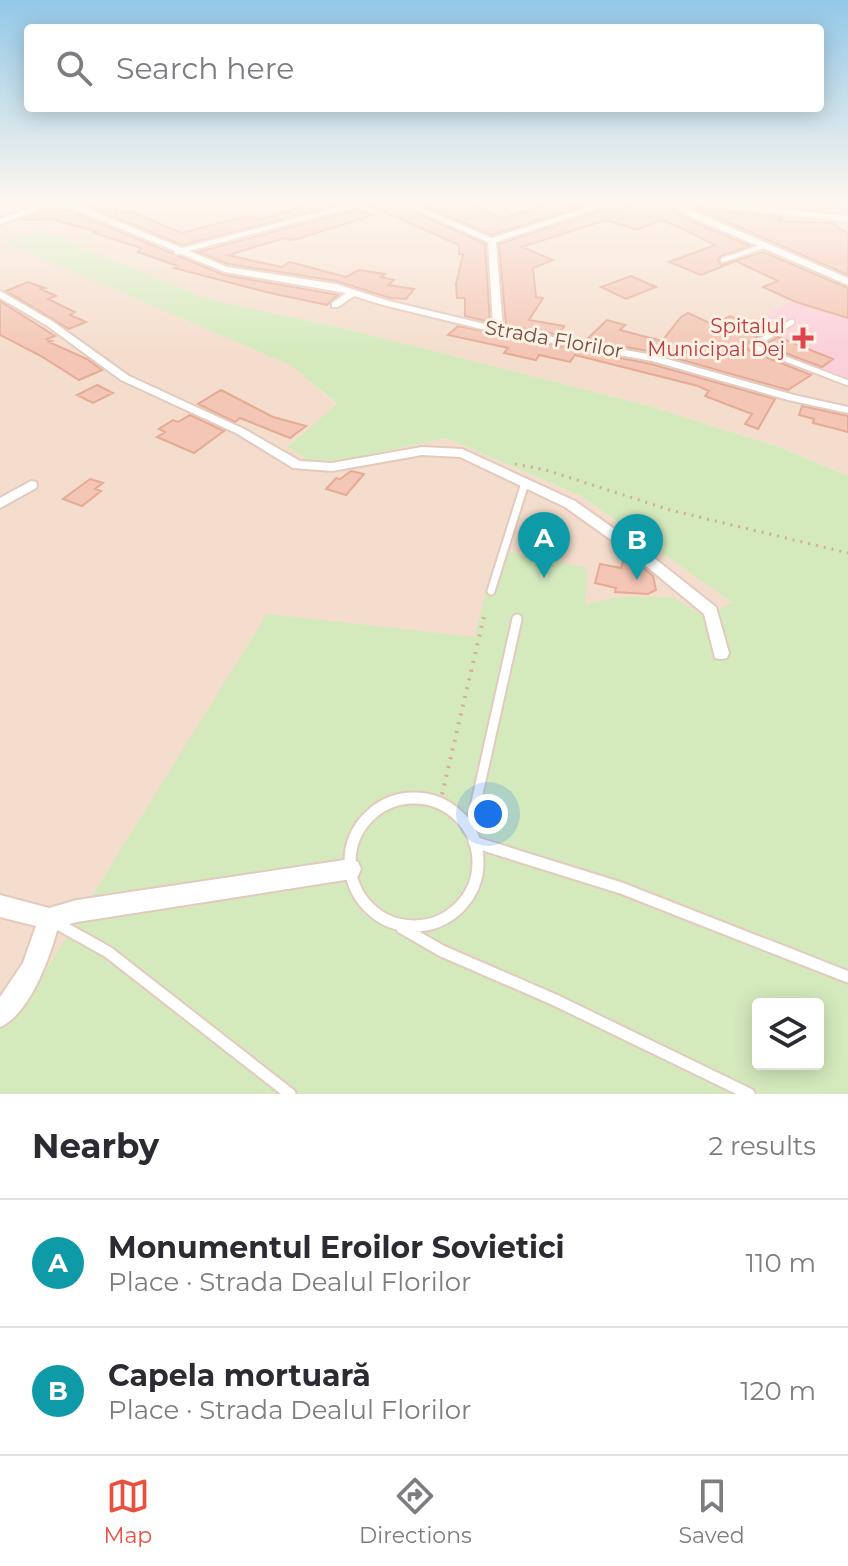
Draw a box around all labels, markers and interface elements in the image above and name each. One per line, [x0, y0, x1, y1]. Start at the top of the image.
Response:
search box [24, 24, 824, 112]
icon: search [52, 46, 96, 90]
text: Search here [116, 50, 294, 87]
place label: Spitalul Municipal Dej [647, 314, 785, 361]
street label: Strada Florilor [483, 315, 625, 363]
marker: Spitalul Municipal Dej [792, 327, 814, 349]
pin: A [518, 512, 570, 578]
pin: B [611, 514, 663, 580]
your location [468, 794, 508, 834]
map controls [752, 998, 824, 1070]
button: layers [752, 998, 824, 1070]
text: Nearby [32, 1125, 159, 1167]
text: 2 results [708, 1130, 816, 1162]
text: Monumentul Eroilor Sovietici [108, 1229, 565, 1266]
text: A [48, 1247, 68, 1279]
text: 110 m [746, 1247, 816, 1279]
text: Place · Strada Dealul Florilor [108, 1266, 471, 1298]
text: Capela mortuară [108, 1357, 371, 1394]
text: B [48, 1375, 68, 1407]
text: 120 m [740, 1375, 816, 1407]
text: Place · Strada Dealul Florilor [108, 1394, 471, 1426]
tab: Map [103, 1474, 152, 1549]
tab: Directions [359, 1474, 472, 1549]
tab: Saved [679, 1474, 745, 1549]

